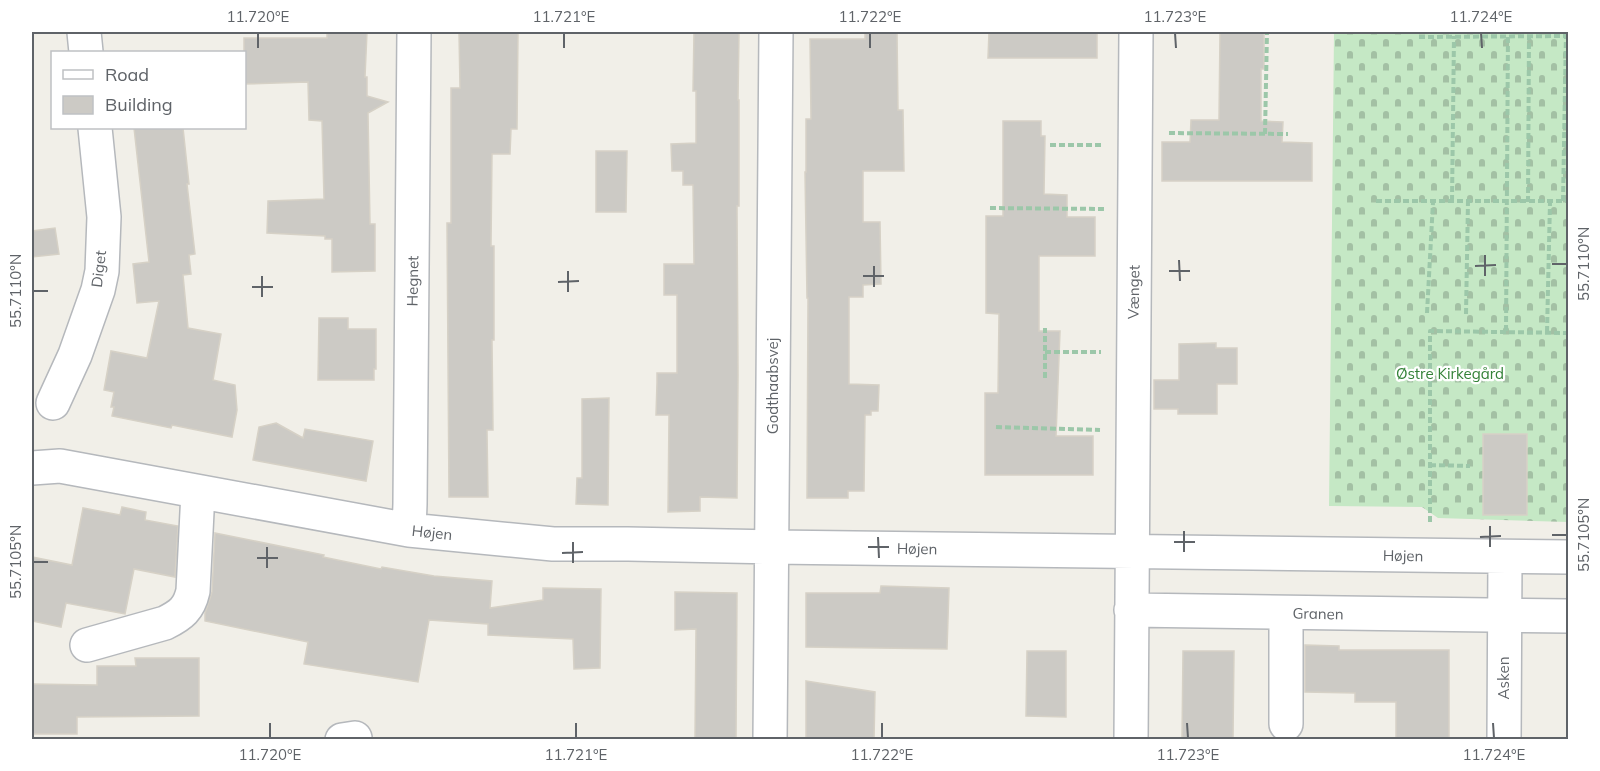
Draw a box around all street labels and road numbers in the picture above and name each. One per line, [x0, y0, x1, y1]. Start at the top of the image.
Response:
street label: Diget [87, 249, 110, 289]
street label: Hegnet [403, 255, 422, 307]
street label: Vænget [1124, 265, 1143, 319]
street label: Godthaabsvej [763, 338, 782, 434]
street label: Højen [411, 521, 453, 544]
street label: Højen [897, 539, 937, 558]
street label: Højen [1383, 546, 1423, 565]
street label: Granen [1292, 604, 1344, 623]
street label: Asken [1494, 657, 1513, 699]

